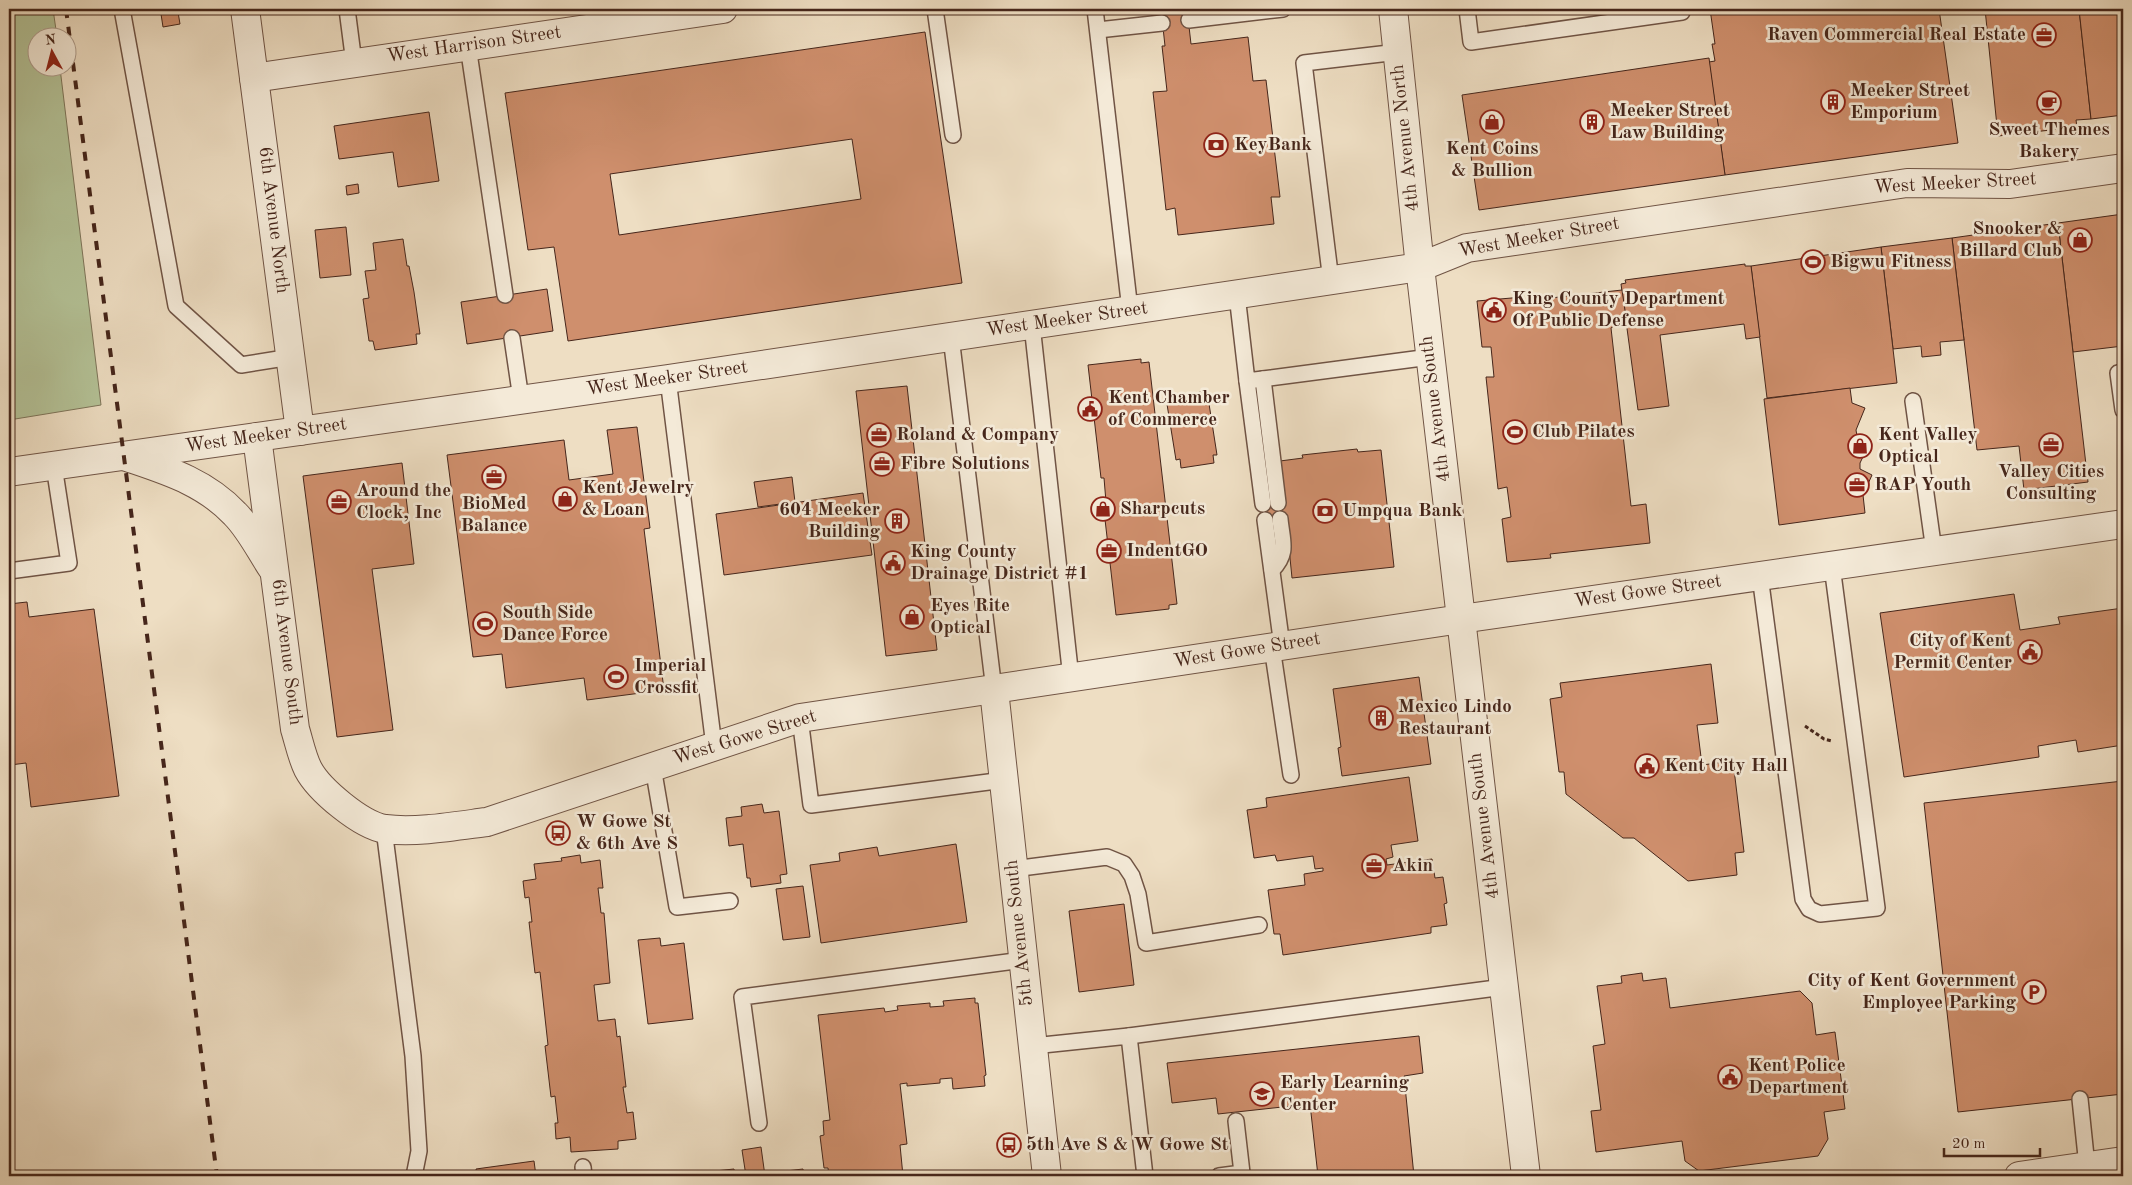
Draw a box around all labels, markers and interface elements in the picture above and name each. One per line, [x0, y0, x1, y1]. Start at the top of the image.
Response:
office icon: Raven Commercial Real Estate [2031, 22, 2057, 48]
street label: West Harrison Street [385, 23, 563, 67]
place label: Raven Commercial Real Estate [1767, 26, 2026, 45]
north arrow [28, 28, 78, 78]
text: N [44, 32, 57, 48]
street label: 4th Avenue North [1389, 63, 1423, 213]
place label: Meeker Street Emporium [1850, 82, 1970, 123]
building icon: Meeker Street Emporium [1820, 89, 1846, 115]
cafe icon: Sweet Themes Bakery [2036, 90, 2062, 116]
place label: Meeker Street Law Building [1610, 102, 1730, 143]
shop icon: Kent Coins & Bullion [1479, 109, 1505, 135]
building icon: Meeker Street Law Building [1579, 109, 1605, 135]
place label: Sweet Themes Bakery [1988, 121, 2110, 162]
bank icon: KeyBank [1203, 132, 1229, 158]
place label: KeyBank [1234, 136, 1312, 155]
place label: Kent Coins & Bullion [1446, 140, 1538, 181]
street label: 6th Avenue North [255, 145, 291, 295]
street label: West Meeker Street [1873, 170, 2037, 198]
street label: West Meeker Street [1457, 214, 1621, 262]
place label: Snooker & Billard Club [1959, 220, 2062, 261]
shop icon: Snooker & Billard Club [2067, 227, 2093, 253]
sports icon: Bigwu Fitness [1800, 249, 1826, 275]
place label: Bigwu Fitness [1830, 253, 1951, 272]
place label: King County Department Of Public Defense [1512, 290, 1725, 331]
public building icon: King County Department Of Public Defense [1481, 297, 1507, 323]
street label: West Meeker Street [985, 299, 1149, 341]
street label: 4th Avenue South [1418, 335, 1454, 483]
street label: West Meeker Street [585, 358, 749, 400]
place label: Kent Chamber of Commerce [1108, 389, 1230, 430]
public building icon: Kent Chamber of Commerce [1077, 396, 1103, 422]
street label: West Meeker Street [184, 415, 348, 457]
sports icon: Club Pilates [1502, 419, 1528, 445]
office icon: Roland & Company [866, 422, 892, 448]
place label: Club Pilates [1532, 423, 1635, 442]
place label: Roland & Company [896, 426, 1059, 445]
place label: Kent Valley Optical [1878, 426, 1978, 467]
office icon: Valley Cities Consulting [2038, 432, 2064, 458]
shop icon: Kent Valley Optical [1847, 433, 1873, 459]
office icon: Fibre Solutions [869, 451, 895, 477]
place label: Fibre Solutions [900, 455, 1029, 474]
place label: Valley Cities Consulting [1998, 463, 2104, 504]
office icon: BioMed Balance [481, 464, 507, 490]
office icon: RAP Youth [1844, 472, 1870, 498]
place label: RAP Youth [1874, 476, 1971, 495]
place label: Kent Jewelry & Loan [582, 479, 694, 520]
place label: Around the Clock, Inc [356, 482, 451, 523]
shop icon: Kent Jewelry & Loan [552, 486, 578, 512]
office icon: Around the Clock, Inc [326, 489, 352, 515]
place label: BioMed Balance [460, 495, 528, 536]
shop icon: Sharpcuts [1090, 496, 1116, 522]
bank icon: Umpqua Bank [1312, 498, 1338, 524]
place label: Sharpcuts [1120, 500, 1205, 519]
place label: 604 Meeker Building [779, 501, 880, 542]
place label: Umpqua Bank [1342, 502, 1463, 521]
building icon: 604 Meeker Building [884, 508, 910, 534]
office icon: IndentGO [1096, 538, 1122, 564]
place label: IndentGO [1126, 542, 1208, 561]
place label: King County Drainage District #1 [910, 543, 1089, 584]
public building icon: King County Drainage District #1 [880, 550, 906, 576]
street label: West Gowe Street [1573, 572, 1723, 612]
street label: 6th Avenue South [268, 578, 304, 726]
place label: Eyes Rite Optical [930, 597, 1010, 638]
place label: South Side Dance Force [502, 604, 608, 645]
shop icon: Eyes Rite Optical [899, 604, 925, 630]
sports icon: South Side Dance Force [472, 611, 498, 637]
street label: West Gowe Street [1172, 630, 1322, 672]
place label: City of Kent Permit Center [1893, 632, 2012, 673]
public building icon: City of Kent Permit Center [2017, 639, 2043, 665]
place label: Imperial Crossfit [634, 657, 706, 698]
sports icon: Imperial Crossfit [603, 664, 629, 690]
place label: Mexico Lindo Restaurant [1398, 698, 1512, 739]
building icon: Mexico Lindo Restaurant [1368, 705, 1394, 731]
street label: West Gowe Street [671, 707, 819, 769]
street label: 4th Avenue South [1467, 752, 1503, 900]
public building icon: Kent City Hall [1634, 753, 1660, 779]
place label: Kent City Hall [1664, 757, 1788, 776]
place label: W Gowe St & 6th Ave S [576, 813, 678, 854]
bus stop icon: W Gowe St & 6th Ave S [545, 820, 571, 846]
office icon: Akin [1361, 853, 1387, 879]
place label: Akin [1392, 857, 1433, 876]
street label: 5th Avenue South [1003, 859, 1037, 1007]
place label: City of Kent Government Employee Parking [1807, 972, 2016, 1013]
parking icon: City of Kent Government Employee Parking [2021, 979, 2047, 1005]
place label: Kent Police Department [1748, 1057, 1849, 1098]
public building icon: Kent Police Department [1717, 1064, 1743, 1090]
place label: Early Learning Center [1280, 1074, 1409, 1115]
school or university icon: Early Learning Center [1249, 1081, 1275, 1107]
scale bar [1944, 1125, 2041, 1157]
bus stop icon: 5th Ave S & W Gowe St [996, 1132, 1022, 1158]
place label: 5th Ave S & W Gowe St [1026, 1136, 1229, 1155]
text: 20 m [1952, 1137, 1986, 1152]

